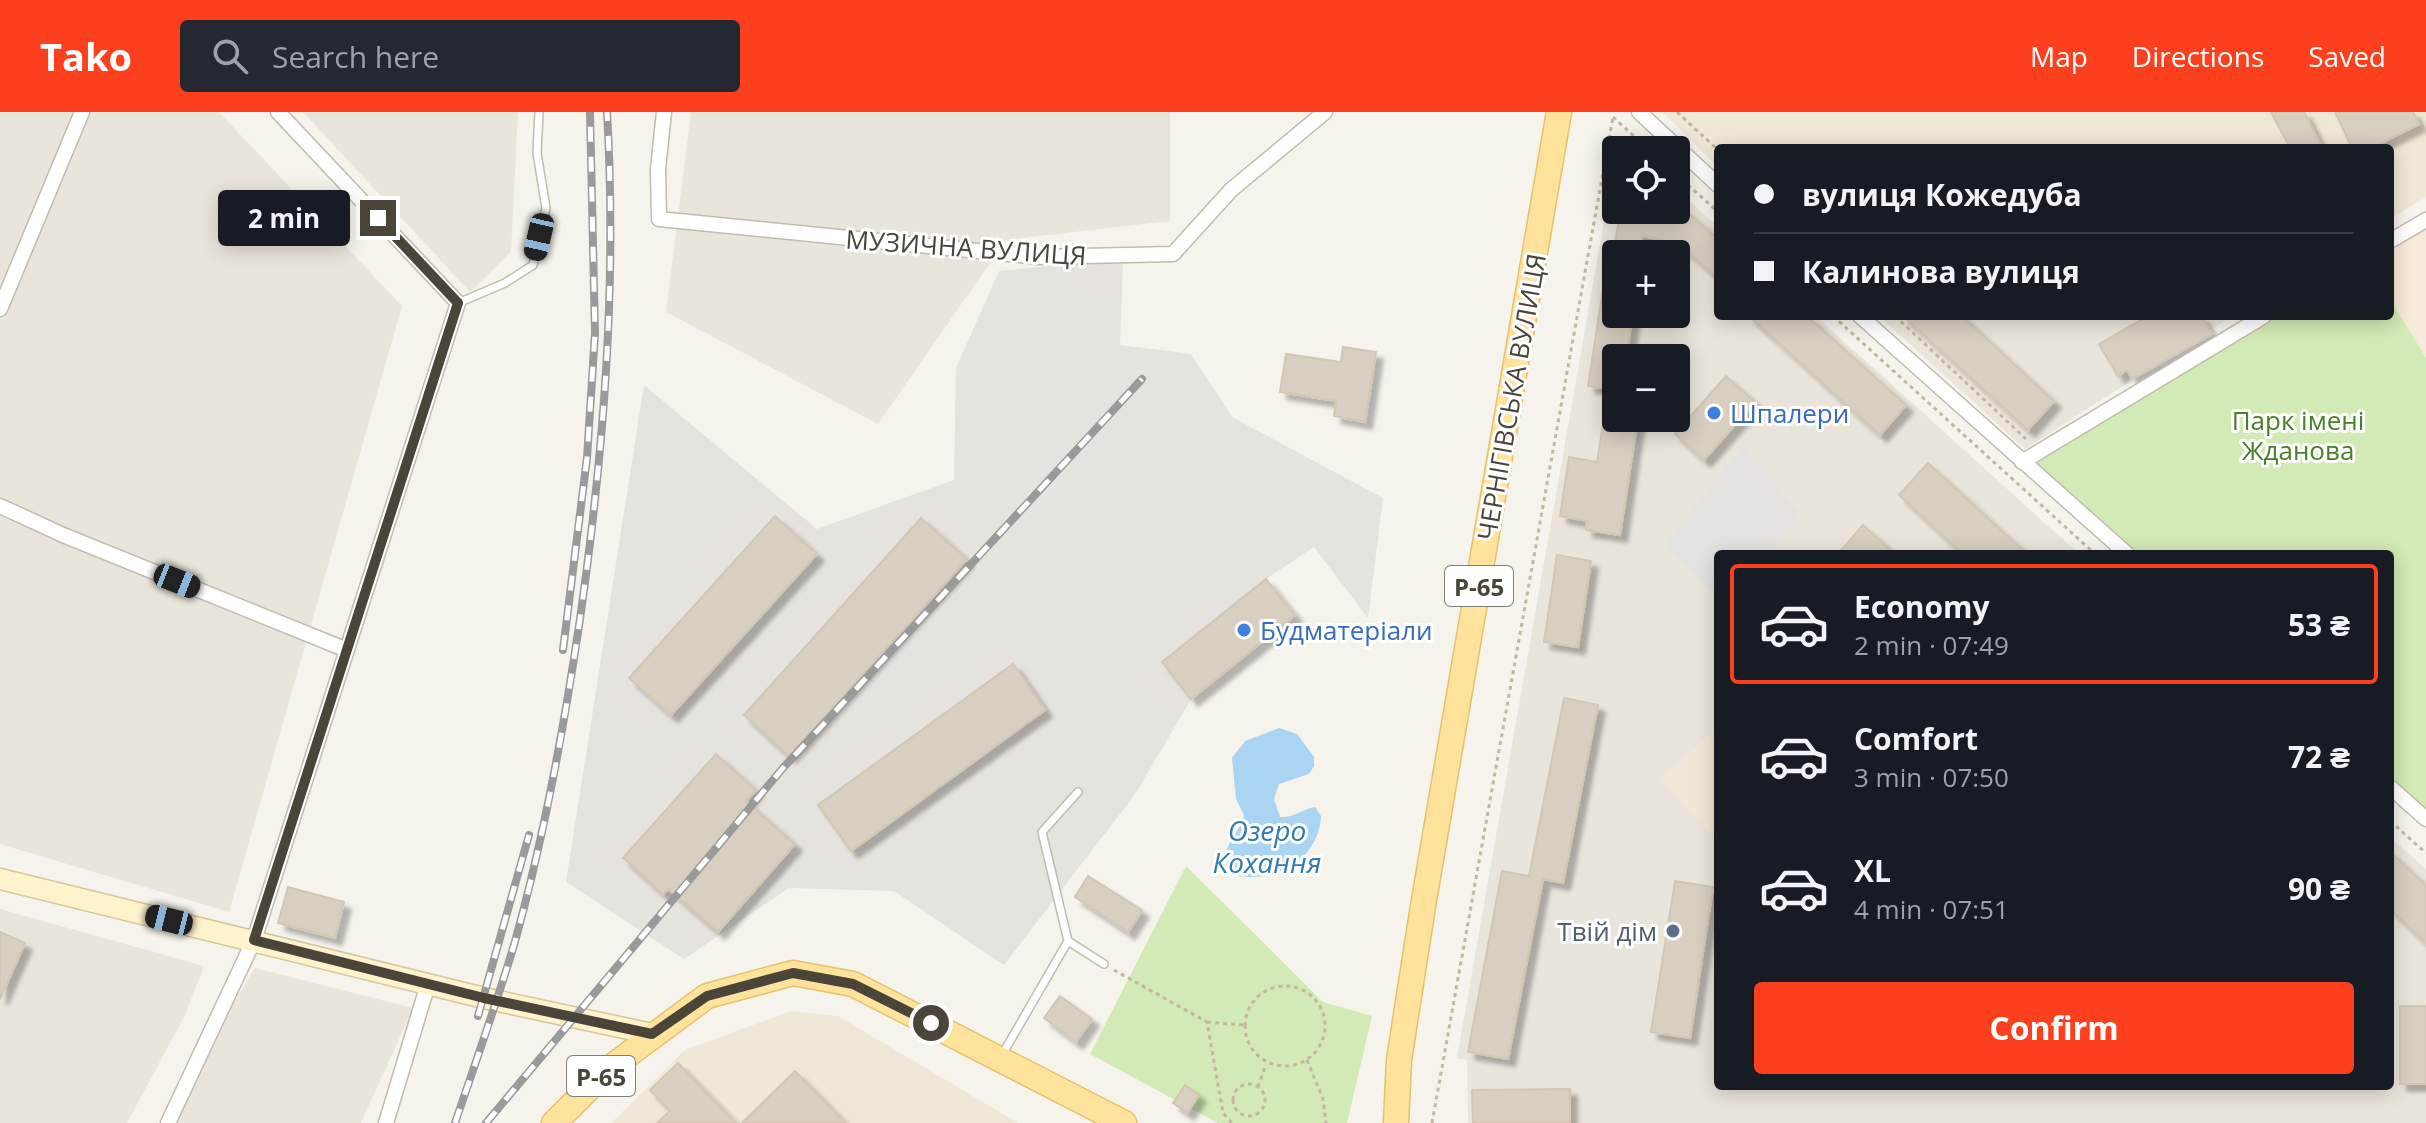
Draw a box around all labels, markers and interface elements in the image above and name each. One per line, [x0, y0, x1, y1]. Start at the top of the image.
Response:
search box [180, 20, 740, 92]
text: Tako [40, 30, 132, 82]
icon: search [208, 34, 252, 78]
text: Search here [272, 36, 439, 77]
text: Map [2030, 37, 2088, 75]
text: Directions [2132, 37, 2264, 75]
text: Saved [2308, 37, 2386, 75]
map controls [1602, 136, 1690, 432]
button: locate [1602, 136, 1690, 224]
text: вулиця Кожедуба [1802, 174, 2082, 215]
callout: 2 min [218, 190, 350, 246]
text: 2 min [248, 200, 320, 236]
route end [360, 200, 396, 236]
car [522, 211, 556, 263]
street label: МУЗИЧНА ВУЛИЦЯ [844, 221, 1088, 273]
button: + [1602, 240, 1690, 328]
street label: ЧЕРНІГІВСЬКА ВУЛИЦЯ [1468, 251, 1554, 543]
text: Калинова вулиця [1802, 251, 2080, 292]
button: − [1602, 344, 1690, 432]
place label: Шпалери [1730, 395, 1849, 431]
park label: Парк імені Жданова [2232, 402, 2364, 468]
marker: Шпалери [1705, 404, 1723, 422]
car [150, 561, 204, 601]
road number: Р-65 [1445, 566, 1513, 606]
text: Economy [1854, 586, 1990, 627]
icon: car [1758, 588, 1830, 660]
text: 53 ₴ [2288, 604, 2350, 645]
place label: Будматеріали [1260, 612, 1433, 648]
marker: Будматеріали [1235, 621, 1253, 639]
text: 2 min · 07:49 [1854, 627, 2009, 663]
text: Comfort [1854, 718, 1978, 759]
icon: car [1758, 720, 1830, 792]
text: 72 ₴ [2288, 736, 2350, 777]
text: 3 min · 07:50 [1854, 759, 2009, 795]
water label: Озеро Кохання [1213, 811, 1321, 881]
text: XL [1854, 850, 1891, 891]
icon: car [1758, 852, 1830, 924]
text: 90 ₴ [2288, 868, 2350, 909]
text: 4 min · 07:51 [1854, 891, 2009, 927]
car [143, 903, 195, 937]
place label: Твій дім [1557, 913, 1657, 949]
marker: Твій дім [1664, 922, 1682, 940]
button: Confirm [1754, 982, 2354, 1074]
route start [913, 1005, 949, 1041]
road number: Р-65 [567, 1056, 635, 1096]

